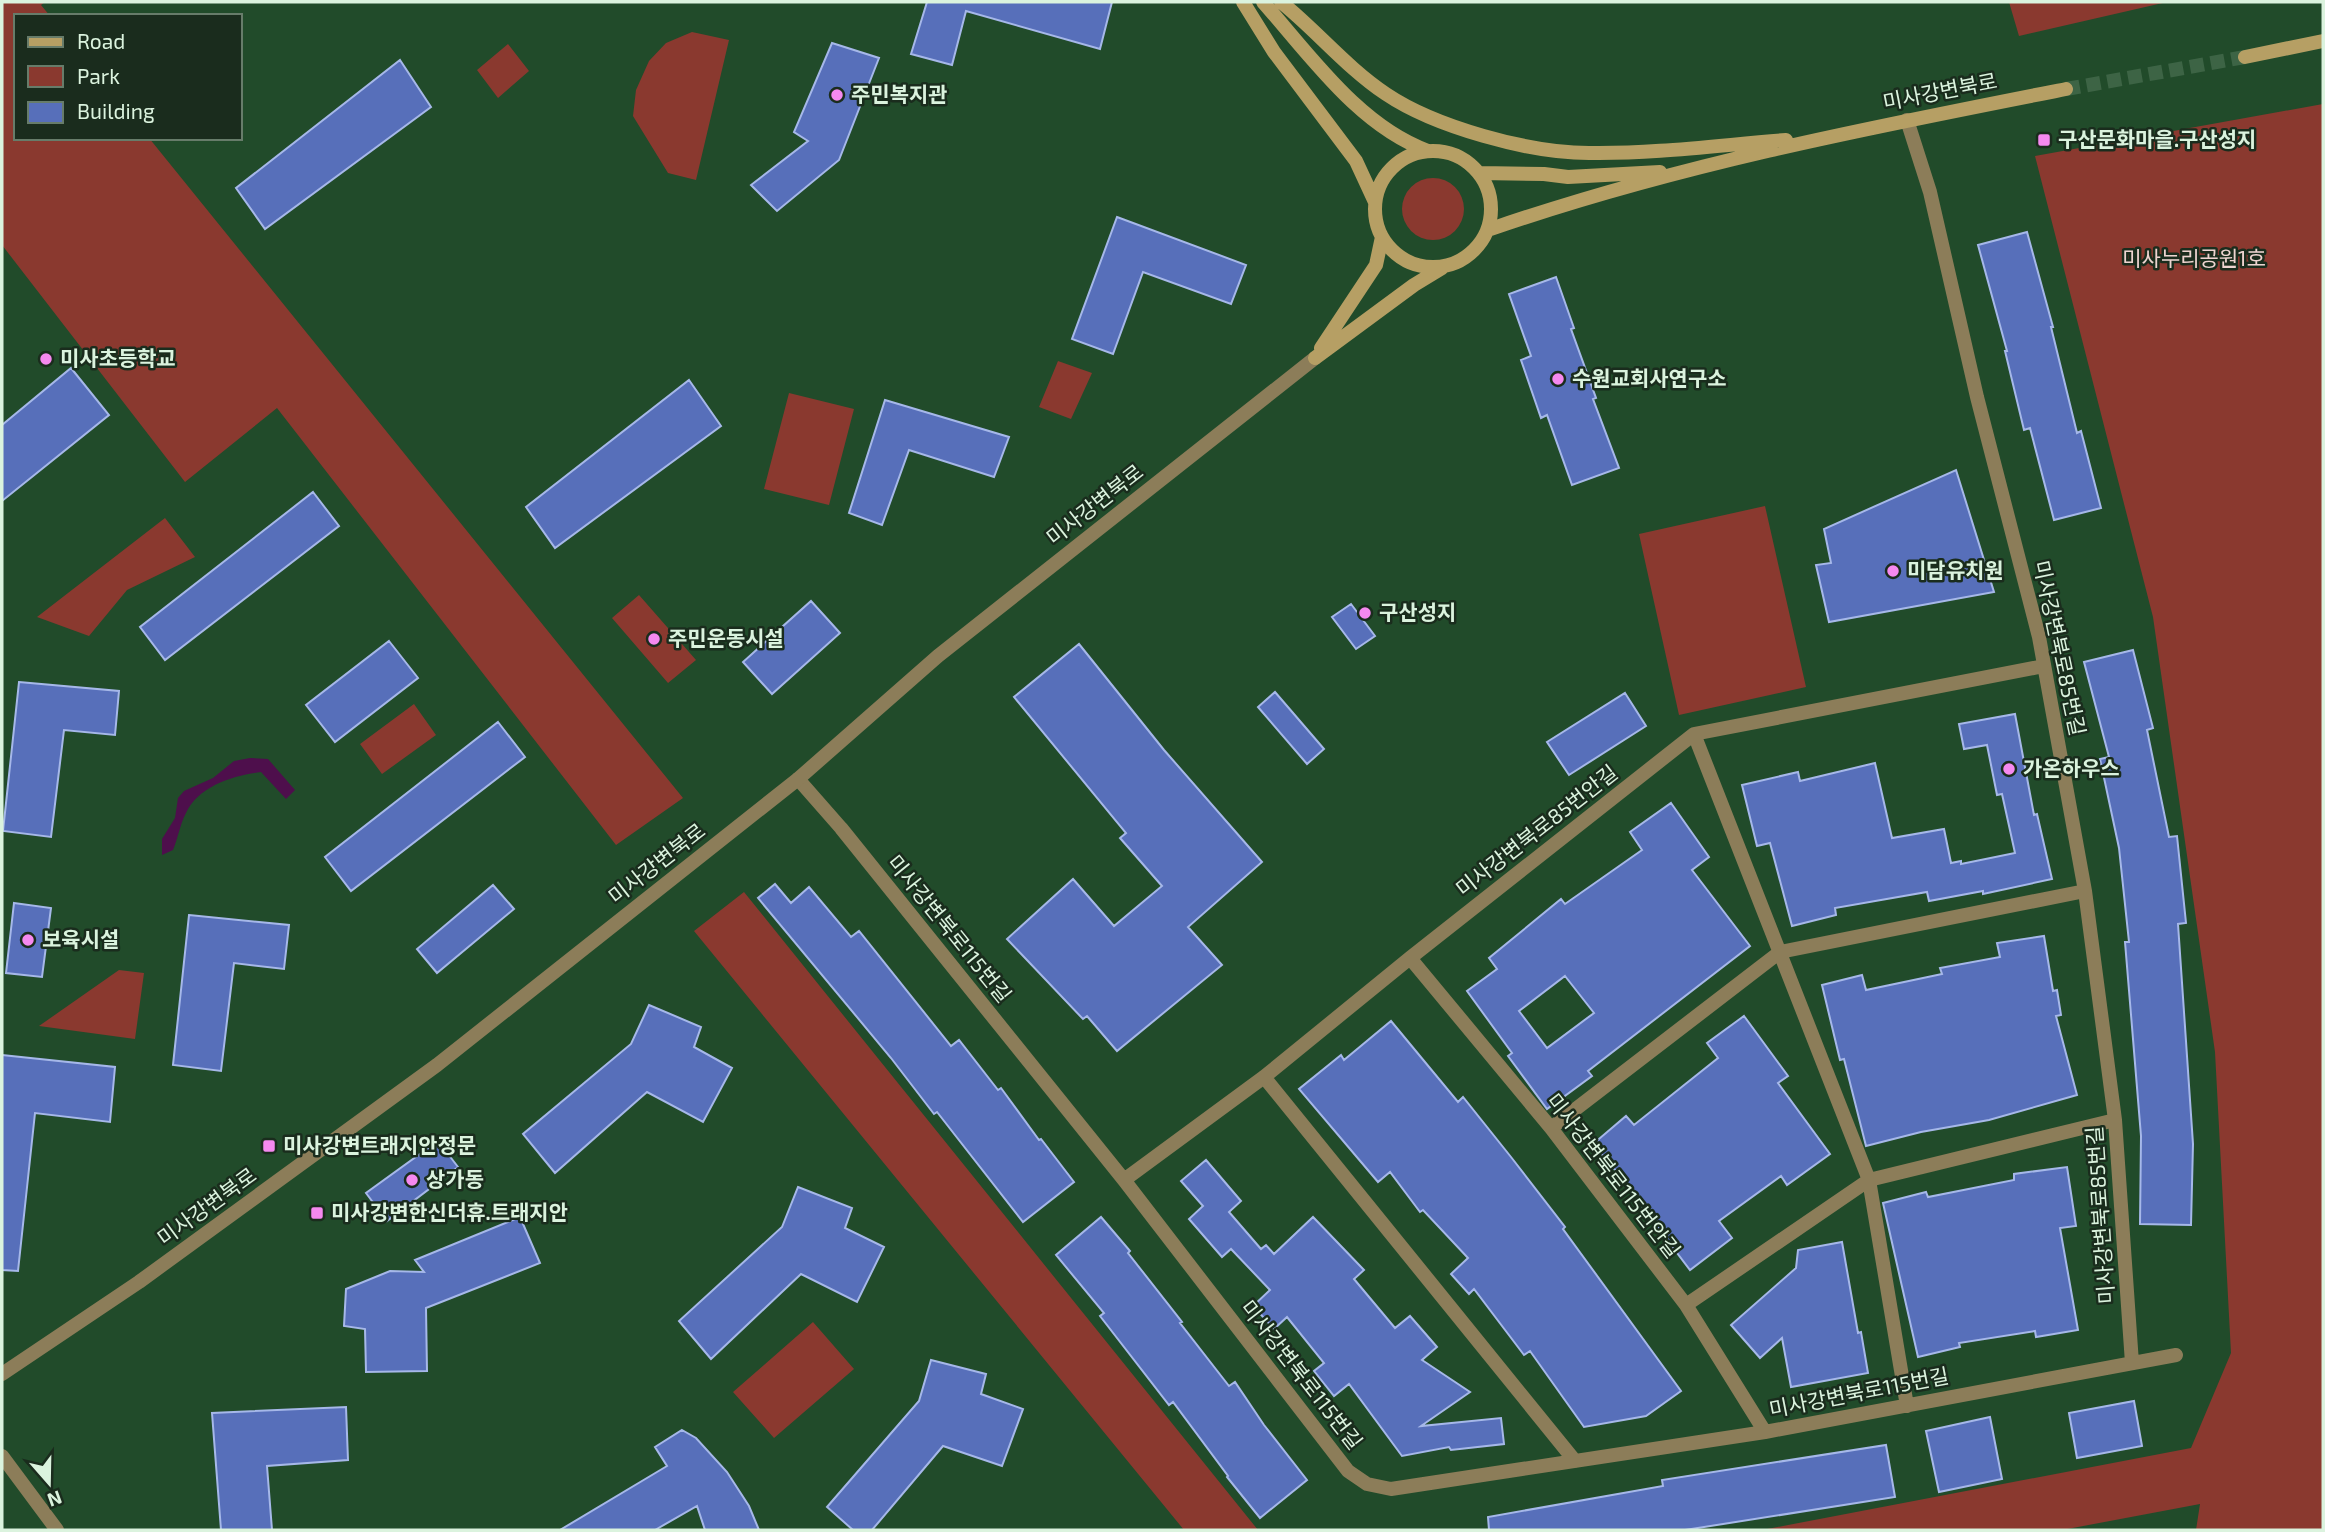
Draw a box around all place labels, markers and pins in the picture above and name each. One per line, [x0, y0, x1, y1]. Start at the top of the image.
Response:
place label: 주민복지관 [851, 81, 948, 106]
marker: 주민복지관 [829, 87, 845, 103]
place label: 구산문화마을.구산성지 [2058, 126, 2256, 151]
marker: 구산문화마을.구산성지 [2036, 132, 2052, 148]
place label: 미사초등학교 [60, 345, 176, 370]
marker: 미사초등학교 [38, 351, 54, 367]
place label: 수원교회사연구소 [1572, 365, 1727, 390]
marker: 수원교회사연구소 [1550, 371, 1566, 387]
place label: 미담유치원 [1907, 557, 2004, 582]
marker: 미담유치원 [1885, 563, 1901, 579]
place label: 구산성지 [1379, 599, 1456, 624]
marker: 구산성지 [1357, 605, 1373, 621]
place label: 주민운동시설 [668, 625, 784, 650]
marker: 주민운동시설 [646, 631, 662, 647]
place label: 가온하우스 [2023, 755, 2120, 780]
marker: 가온하우스 [2001, 761, 2017, 777]
place label: 보육시설 [42, 926, 119, 951]
marker: 보육시설 [20, 932, 36, 948]
place label: 미사강변트래지안정문 [283, 1132, 476, 1157]
marker: 미사강변트래지안정문 [261, 1138, 277, 1154]
place label: 상가동 [426, 1166, 484, 1191]
marker: 상가동 [404, 1172, 420, 1188]
place label: 미사강변한신더휴.트래지안 [331, 1199, 568, 1224]
marker: 미사강변한신더휴.트래지안 [309, 1205, 325, 1221]

